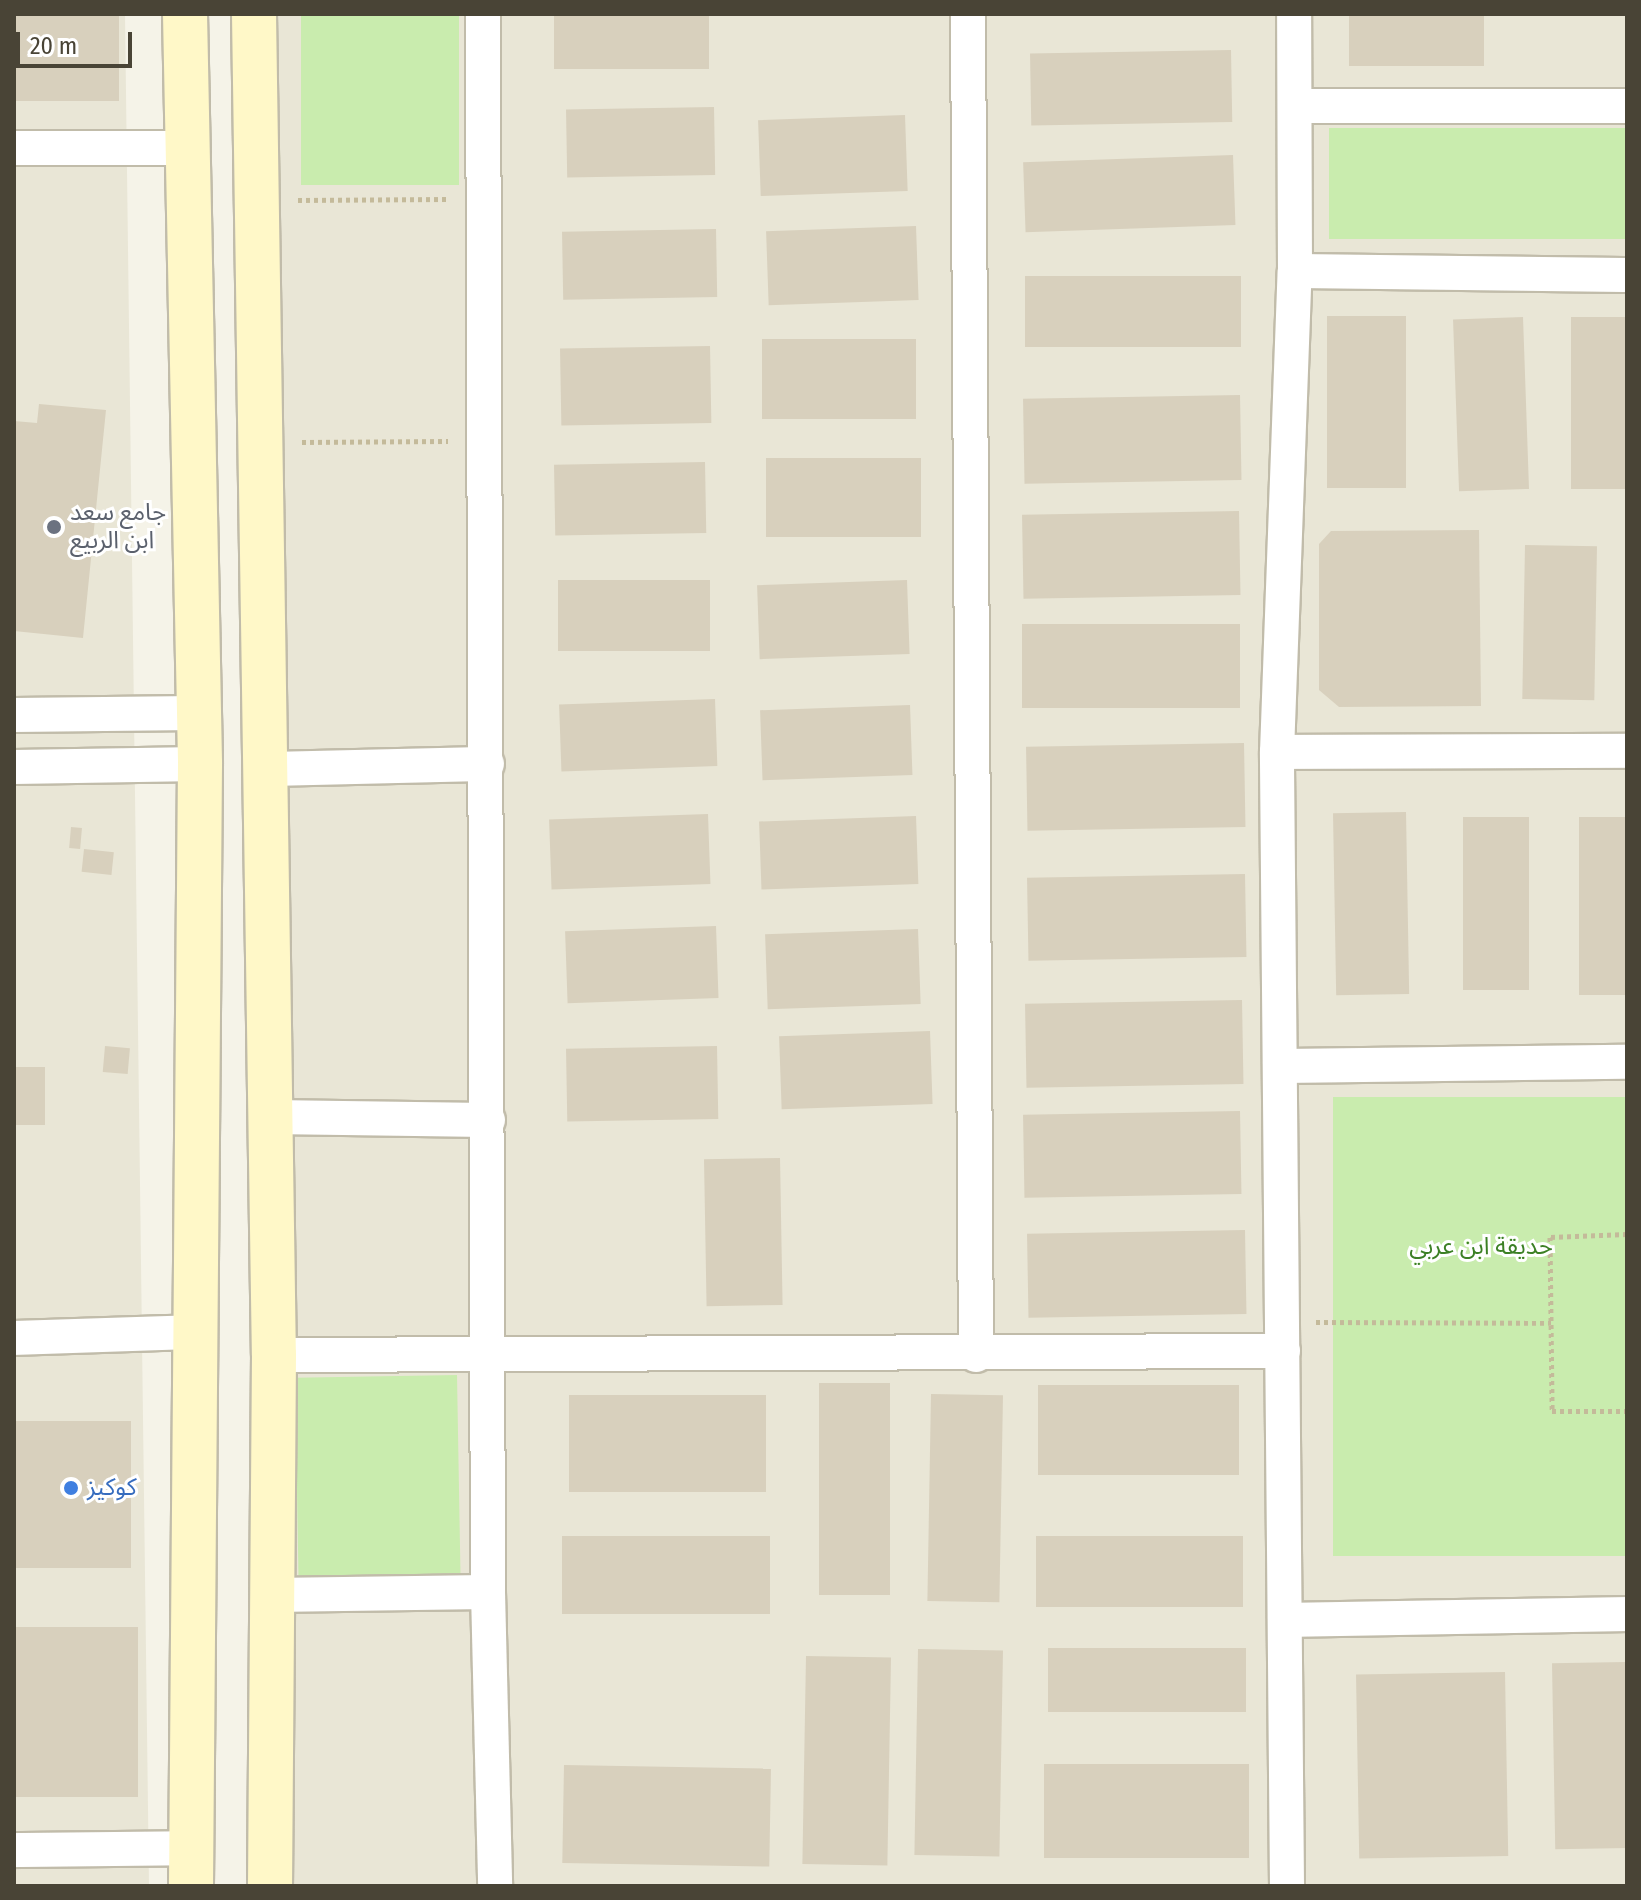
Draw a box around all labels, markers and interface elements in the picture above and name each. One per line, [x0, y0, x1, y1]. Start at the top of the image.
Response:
scale bar [20, 16, 136, 66]
text: 20 m [30, 32, 77, 60]
place label: جامع سعد ابن الربيع [70, 499, 166, 555]
marker: جامع سعد ابن الربيع [45, 518, 63, 536]
park label: حديقة ابن عربي [1409, 1233, 1553, 1261]
place label: كوكيز [87, 1474, 137, 1502]
marker: كوكيز [62, 1479, 80, 1497]

